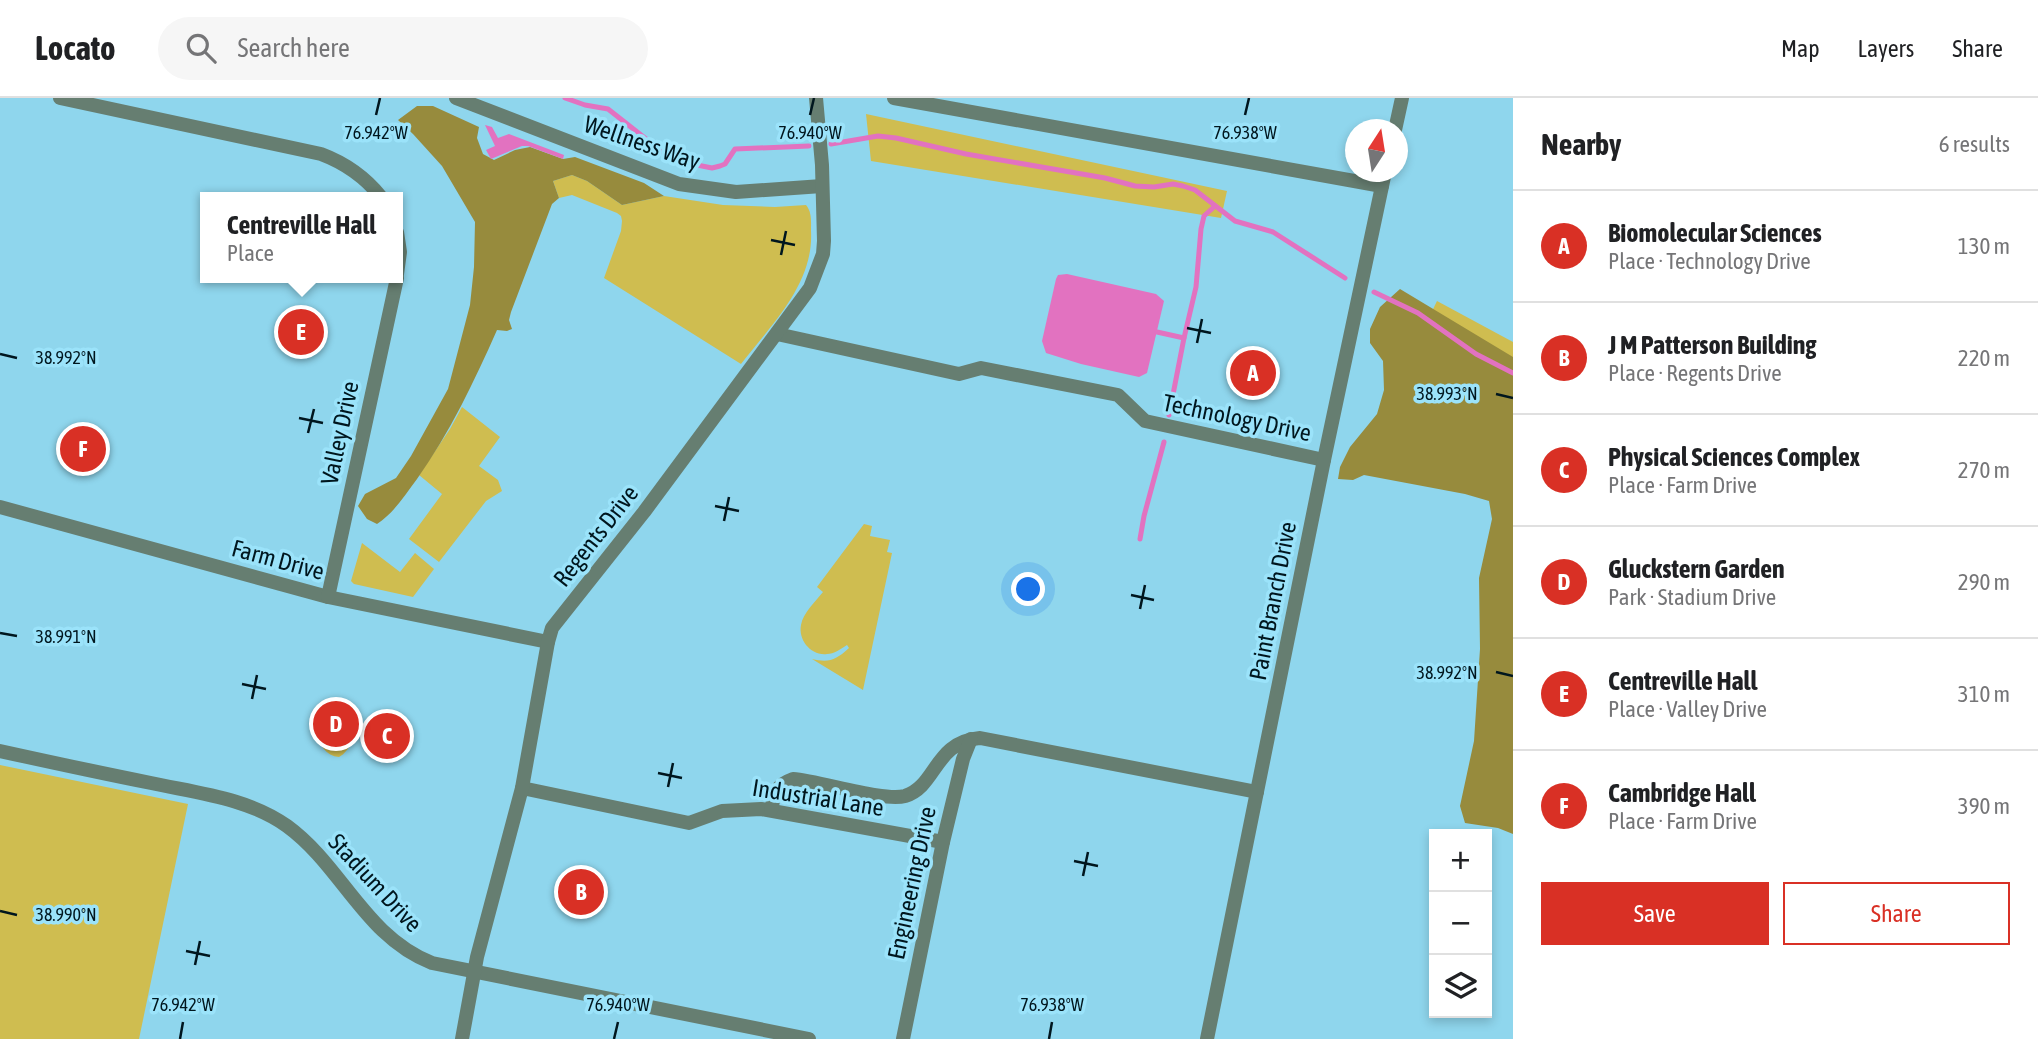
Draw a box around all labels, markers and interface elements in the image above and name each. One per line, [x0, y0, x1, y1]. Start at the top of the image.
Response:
search box [158, 17, 648, 80]
text: Locato [35, 29, 116, 67]
icon: search [182, 29, 220, 67]
text: Search here [238, 33, 350, 63]
text: Map [1781, 35, 1820, 62]
text: Layers [1858, 35, 1914, 62]
text: Share [1952, 35, 2003, 62]
street label: Wellness Way [581, 110, 704, 175]
north arrow [1345, 119, 1408, 182]
text: 76.942°W [344, 122, 408, 143]
text: 76.940°W [778, 122, 842, 143]
text: 76.938°W [1213, 122, 1277, 143]
text: Nearby [1541, 127, 1621, 161]
text: 6 results [1939, 131, 2010, 157]
popup [200, 192, 403, 283]
text: Centreville Hall [227, 210, 376, 240]
text: Biomolecular Sciences [1608, 218, 1822, 248]
text: A [1558, 233, 1570, 259]
text: 130 m [1958, 233, 2010, 259]
text: Place [227, 240, 274, 266]
text: Place · Technology Drive [1608, 248, 1811, 274]
pin: E [278, 306, 324, 358]
text: J M Patterson Building [1608, 330, 1817, 360]
text: B [1559, 345, 1569, 371]
text: 220 m [1958, 345, 2010, 371]
text: 38.992°N [35, 347, 97, 368]
pin: A [1230, 347, 1276, 399]
text: Place · Regents Drive [1608, 360, 1782, 386]
street label: Valley Drive [315, 379, 364, 487]
text: 38.993°N [1416, 383, 1478, 404]
street label: Technology Drive [1161, 389, 1314, 446]
pin: F [60, 423, 106, 475]
text: Physical Sciences Complex [1608, 442, 1860, 472]
text: C [1559, 457, 1569, 483]
text: 270 m [1958, 457, 2010, 483]
text: Place · Farm Drive [1608, 472, 1757, 498]
street label: Regents Drive [548, 480, 643, 591]
street label: Paint Branch Drive [1244, 519, 1301, 682]
street label: Farm Drive [229, 534, 327, 585]
text: Gluckstern Garden [1608, 554, 1785, 584]
text: D [1558, 569, 1570, 595]
text: 290 m [1958, 569, 2010, 595]
your location [1011, 572, 1045, 606]
text: Park · Stadium Drive [1608, 584, 1776, 610]
text: 38.991°N [35, 626, 97, 647]
text: 38.992°N [1416, 662, 1478, 683]
text: Centreville Hall [1608, 666, 1757, 696]
text: E [1559, 681, 1569, 707]
text: 310 m [1958, 681, 2010, 707]
text: Place · Valley Drive [1608, 696, 1767, 722]
pin: D [313, 698, 359, 750]
pin: C [364, 710, 410, 762]
street label: Industrial Lane [751, 774, 886, 821]
text: Cambridge Hall [1608, 778, 1756, 808]
text: F [1559, 793, 1569, 819]
text: 390 m [1958, 793, 2010, 819]
street label: Engineering Drive [882, 804, 941, 962]
text: Place · Farm Drive [1608, 808, 1757, 834]
street label: Stadium Drive [323, 828, 427, 937]
map controls [1429, 829, 1492, 1018]
button: + [1429, 829, 1492, 892]
pin: B [558, 866, 604, 918]
button: Save [1541, 882, 1769, 945]
button: Share [1783, 882, 2010, 945]
button: − [1429, 892, 1492, 955]
text: 38.990°N [35, 904, 97, 925]
button: layers [1429, 955, 1492, 1018]
text: 76.942°W [151, 994, 215, 1015]
text: 76.940°W [586, 994, 650, 1015]
text: 76.938°W [1020, 994, 1084, 1015]

